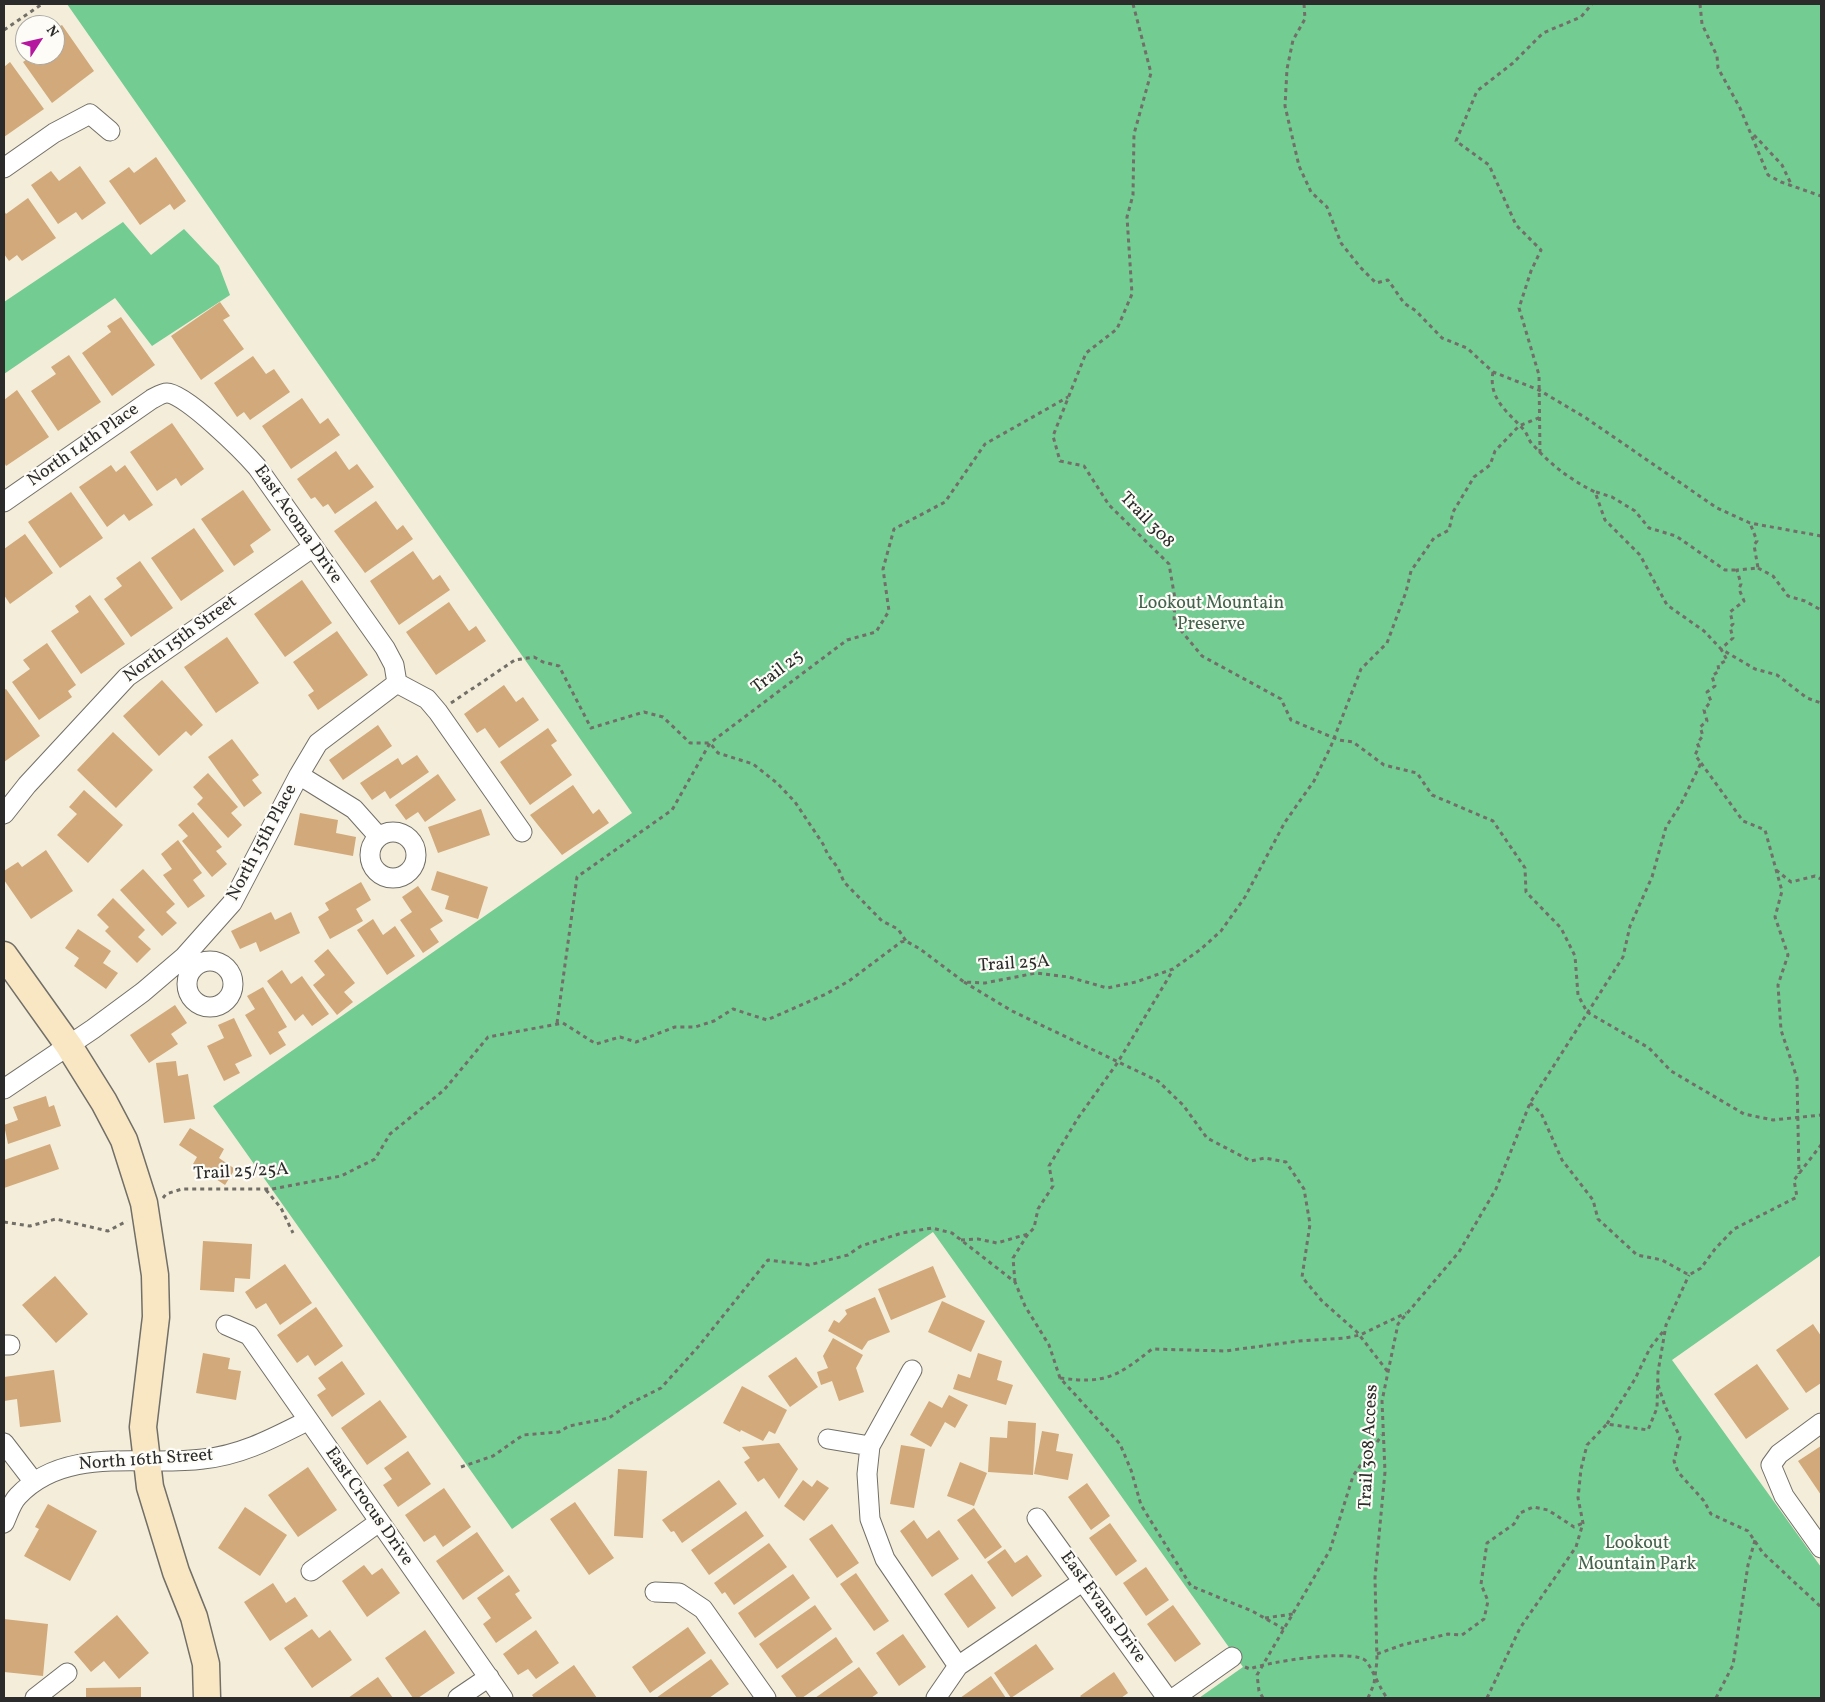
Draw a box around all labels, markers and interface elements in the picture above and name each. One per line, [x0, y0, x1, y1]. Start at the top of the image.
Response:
north arrow [15, 15, 65, 65]
text: N [41, 22, 63, 41]
street label: North 14th Place [24, 400, 144, 492]
street label: East Acoma Drive [248, 462, 346, 588]
street label: Trail 308 [1114, 488, 1178, 554]
street label: North 15th Street [120, 592, 242, 688]
park label: Lookout Mountain Preserve [1138, 594, 1284, 636]
street label: Trail 25 [748, 647, 808, 699]
street label: North 15th Place [223, 781, 303, 905]
street label: Trail 25A [977, 952, 1051, 978]
street label: Trail 25/25A [193, 1160, 289, 1186]
street label: Trail 308 Access [1356, 1384, 1384, 1510]
street label: East Crocus Drive [319, 1444, 417, 1570]
street label: North 16th Street [78, 1446, 214, 1476]
park label: Lookout Mountain Park [1578, 1534, 1696, 1576]
street label: East Evans Drive [1054, 1548, 1150, 1668]

